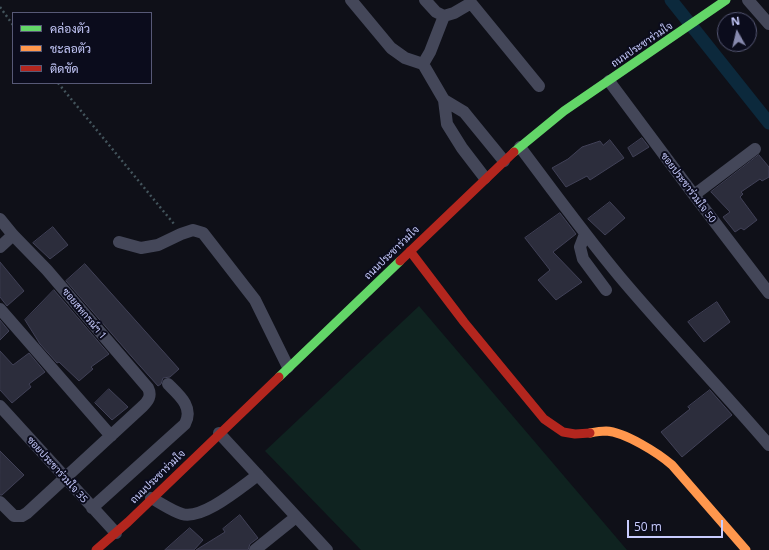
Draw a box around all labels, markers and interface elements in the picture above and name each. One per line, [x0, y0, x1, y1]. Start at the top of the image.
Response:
legend [12, 12, 152, 84]
north arrow [717, 12, 757, 52]
text: N [730, 13, 741, 29]
text: คล่องตัว [50, 20, 90, 37]
street label: ถนนประชาร่วมใจ [609, 20, 675, 70]
text: ชะลอตัว [50, 40, 91, 57]
text: ติดขัด [50, 60, 79, 77]
street label: ซอยประชาร่วมใจ 50 [658, 151, 718, 225]
street label: ถนนประชาร่วมใจ [362, 224, 422, 282]
street label: ซอยสหกรณ์ฯ 1 [59, 286, 109, 342]
street label: ซอยประชาร่วมใจ 35 [24, 434, 90, 506]
street label: ถนนประชาร่วมใจ [128, 448, 188, 506]
scale bar [629, 512, 725, 538]
text: 50 m [634, 518, 662, 535]

